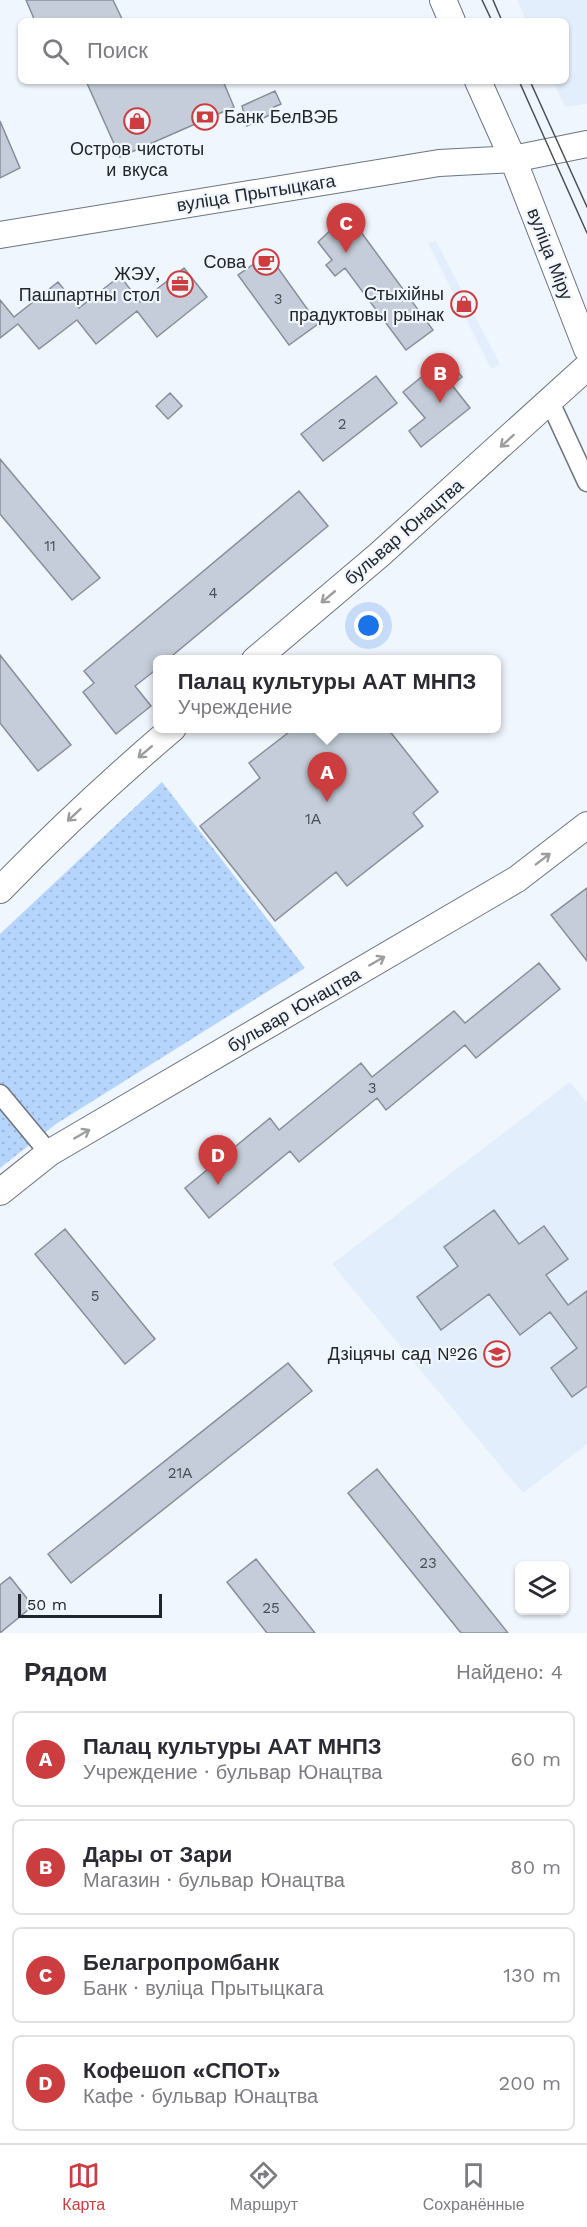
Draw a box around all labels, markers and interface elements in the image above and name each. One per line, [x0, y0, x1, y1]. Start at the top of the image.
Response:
search box [18, 18, 569, 84]
icon: search [39, 35, 72, 68]
text: Поиск [87, 38, 148, 63]
bank icon: Банк БелВЭБ [190, 102, 220, 132]
shop icon: Остров чистоты и вкуса [122, 106, 152, 136]
place label: Банк БелВЭБ [224, 106, 338, 127]
place label: Остров чистоты и вкуса [70, 138, 204, 180]
street label: вуліца Прытыцкага [175, 169, 338, 215]
pin: C [326, 204, 366, 253]
street label: вуліца Міру [523, 205, 578, 303]
cafe icon: Сова [251, 247, 281, 277]
place label: Сова [204, 251, 247, 272]
place label: ЖЭУ, Пашпартны стол [19, 263, 160, 305]
office icon: ЖЭУ, Пашпартны стол [165, 269, 195, 299]
place label: Стыхійны прадуктовы рынак [289, 283, 444, 325]
shop icon: Стыхійны прадуктовы рынак [449, 289, 479, 319]
house number: 3 [274, 290, 282, 308]
pin: B [420, 354, 460, 403]
house number: 2 [338, 415, 346, 433]
one-way arrow [500, 434, 515, 448]
street label: бульвар Юнацтва [340, 474, 468, 589]
house number: 11 [44, 537, 56, 555]
house number: 4 [208, 584, 218, 602]
one-way arrow [320, 591, 336, 604]
your location [354, 611, 383, 640]
popup [153, 655, 501, 733]
text: Палац культуры ААТ МНПЗ [178, 669, 476, 694]
text: Учреждение [178, 695, 292, 719]
one-way arrow [138, 745, 153, 759]
pin: A [308, 752, 346, 802]
one-way arrow [67, 808, 82, 822]
house number: 1А [305, 810, 321, 828]
one-way arrow [535, 853, 551, 866]
one-way arrow [368, 955, 385, 967]
street label: бульвар Юнацтва [224, 962, 365, 1056]
house number: 3 [368, 1079, 376, 1097]
one-way arrow [73, 1128, 90, 1140]
pin: D [198, 1136, 238, 1185]
house number: 5 [91, 1287, 99, 1305]
school or university icon: Дзіцячы сад №26 [482, 1339, 512, 1369]
place label: Дзіцячы сад №26 [328, 1343, 478, 1364]
house number: 21А [168, 1464, 192, 1482]
house number: 23 [419, 1554, 437, 1572]
map controls [515, 1561, 569, 1615]
button: layers [515, 1561, 569, 1615]
scale bar [18, 1591, 162, 1618]
text: 50 m [27, 1595, 67, 1614]
house number: 25 [262, 1599, 280, 1617]
text: Рядом [24, 1657, 107, 1687]
text: Найдено: 4 [456, 1660, 563, 1684]
text: Палац культуры ААТ МНПЗ [83, 1734, 382, 1759]
text: A [39, 1747, 52, 1771]
text: 60 m [511, 1747, 561, 1771]
text: Учреждение · бульвар Юнацтва [83, 1760, 382, 1784]
text: Дары от Зари [83, 1842, 232, 1867]
text: B [39, 1855, 52, 1879]
text: 80 m [510, 1855, 561, 1879]
text: Магазин · бульвар Юнацтва [83, 1868, 345, 1892]
text: Белагропромбанк [83, 1950, 279, 1975]
text: C [39, 1963, 52, 1987]
text: 130 m [503, 1963, 561, 1987]
text: Банк · вуліца Прытыцкага [83, 1976, 324, 2000]
text: Кофешоп «СПОТ» [83, 2058, 280, 2083]
text: D [38, 2071, 53, 2095]
text: 200 m [499, 2071, 561, 2095]
text: Кафе · бульвар Юнацтва [83, 2084, 318, 2108]
tab: Карта [62, 2159, 105, 2214]
tab: Маршрут [230, 2159, 298, 2214]
tab: Сохранённые [423, 2159, 525, 2214]

